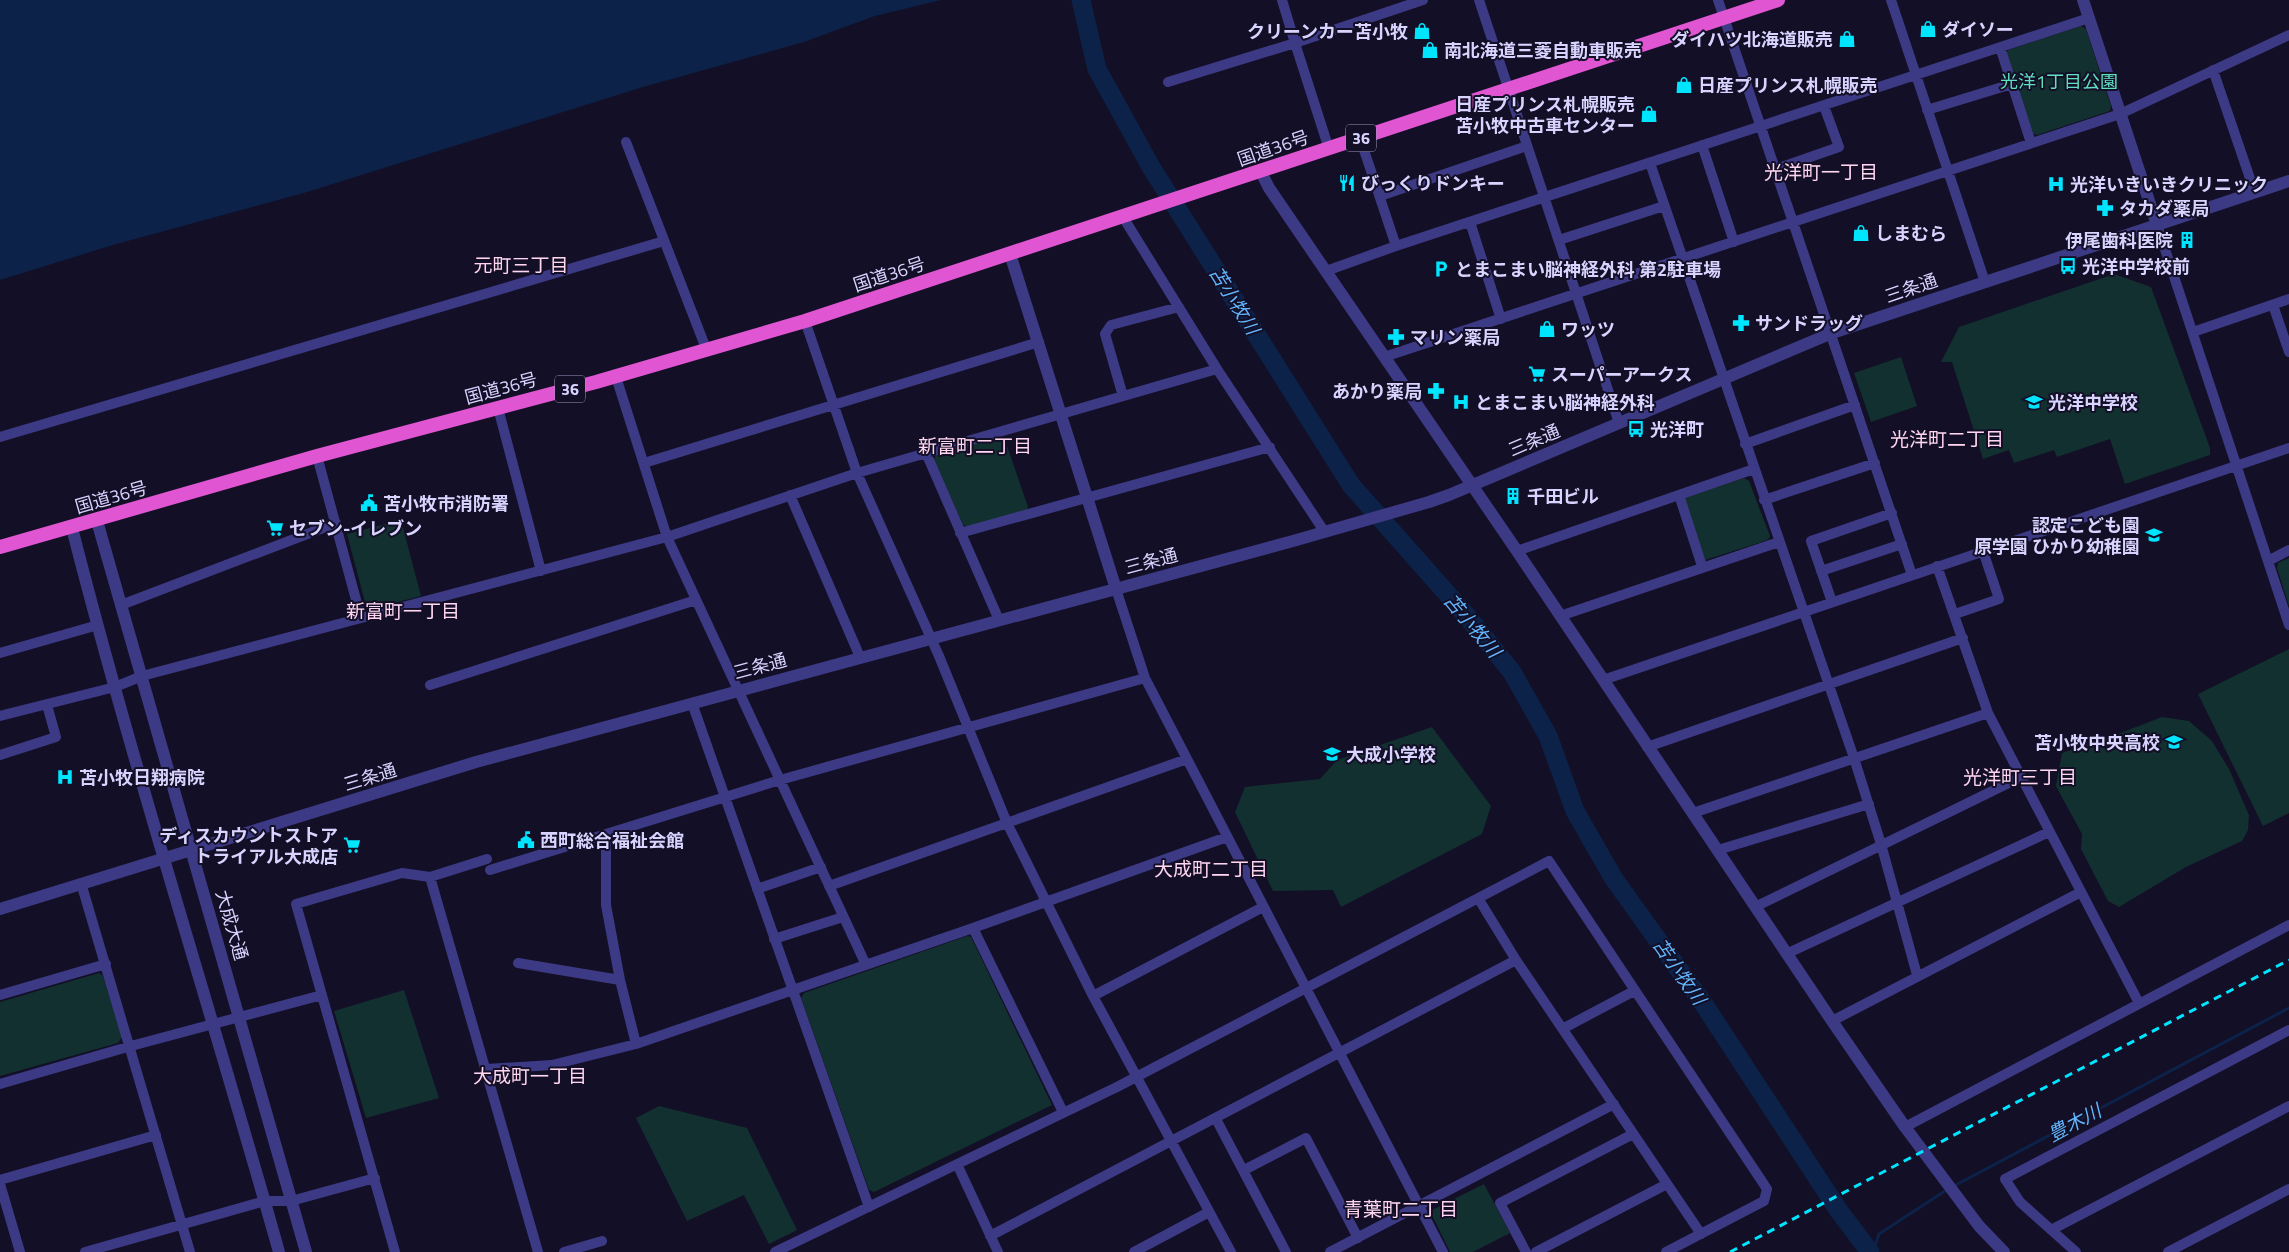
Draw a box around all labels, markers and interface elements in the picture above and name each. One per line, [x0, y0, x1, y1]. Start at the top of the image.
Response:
place label: ダイソー [1942, 16, 2014, 43]
place label: クリーンカー苫小牧 [1247, 18, 1408, 45]
shop icon: ダイソー [1918, 19, 1938, 39]
shop icon: クリーンカー苫小牧 [1412, 21, 1432, 41]
place label: ダイハツ北海道販売 [1671, 26, 1833, 53]
shop icon: ダイハツ北海道販売 [1837, 29, 1857, 49]
place label: 南北海道三菱自動車販売 [1444, 37, 1642, 64]
shop icon: 南北海道三菱自動車販売 [1420, 40, 1440, 60]
park label: 光洋1丁目公園 [2000, 68, 2118, 95]
place label: 日産プリンス札幌販売 [1698, 72, 1878, 99]
shop icon: 日産プリンス札幌販売 [1674, 75, 1694, 95]
place label: 日産プリンス札幌販売 苫小牧中古車センター [1455, 91, 1635, 139]
shop icon: 日産プリンス札幌販売 苫小牧中古車センター [1639, 104, 1659, 124]
street label: 国道36号 [1234, 123, 1312, 173]
road number: 36 [1346, 125, 1376, 152]
district label: 光洋町一丁目 [1764, 157, 1878, 186]
place label: びっくりドンキー [1361, 170, 1505, 197]
place label: 光洋いきいきクリニック [2070, 171, 2268, 198]
restaurant icon: びっくりドンキー [1337, 173, 1357, 193]
hospital icon: 光洋いきいきクリニック [2046, 174, 2066, 194]
place label: タカダ薬局 [2119, 195, 2209, 222]
pharmacy icon: タカダ薬局 [2095, 198, 2115, 218]
place label: しまむら [1875, 220, 1947, 247]
shop icon: しまむら [1851, 223, 1871, 243]
place label: 伊尾歯科医院 [2065, 227, 2173, 254]
building icon: 伊尾歯科医院 [2177, 230, 2197, 250]
district label: 元町三丁目 [473, 250, 569, 279]
street label: 国道36号 [850, 250, 928, 298]
place label: 光洋中学校前 [2082, 253, 2190, 280]
place label: とまこまい脳神経外科 第2駐車場 [1455, 256, 1721, 283]
bus stop icon: 光洋中学校前 [2058, 256, 2078, 276]
parking icon: とまこまい脳神経外科 第2駐車場 [1431, 259, 1451, 279]
water label: 苫小牧川 [1203, 260, 1268, 342]
street label: 三条通 [1881, 266, 1941, 310]
place label: サンドラッグ [1755, 310, 1863, 337]
pharmacy icon: サンドラッグ [1731, 313, 1751, 333]
place label: ワッツ [1561, 316, 1615, 343]
shop icon: ワッツ [1537, 319, 1557, 339]
place label: マリン薬局 [1410, 324, 1500, 351]
pharmacy icon: マリン薬局 [1386, 327, 1406, 347]
place label: スーパーアークス [1551, 361, 1692, 388]
supermarket icon: スーパーアークス [1527, 364, 1547, 384]
street label: 国道36号 [462, 365, 540, 411]
road number: 36 [555, 376, 585, 402]
place label: あかり薬局 [1332, 378, 1422, 405]
pharmacy icon: あかり薬局 [1426, 381, 1446, 401]
place label: とまこまい脳神経外科 [1475, 389, 1655, 416]
place label: 光洋中学校 [2048, 389, 2138, 416]
hospital icon: とまこまい脳神経外科 [1451, 392, 1471, 412]
school or university icon: 光洋中学校 [2024, 392, 2044, 412]
place label: 光洋町 [1650, 416, 1704, 443]
street label: 三条通 [1504, 417, 1564, 463]
bus stop icon: 光洋町 [1626, 419, 1646, 439]
district label: 光洋町二丁目 [1890, 424, 2004, 453]
district label: 新富町二丁目 [918, 431, 1032, 460]
street label: 国道36号 [72, 474, 150, 520]
place label: 千田ビル [1527, 483, 1599, 510]
building icon: 千田ビル [1503, 486, 1523, 506]
place label: 苫小牧市消防署 [383, 490, 509, 517]
public building icon: 苫小牧市消防署 [359, 493, 379, 513]
place label: 認定こども園 原学園 ひかり幼稚園 [1974, 512, 2140, 560]
place label: セブン-イレブン [289, 515, 422, 542]
supermarket icon: セブン-イレブン [265, 518, 285, 538]
school or university icon: 認定こども園 原学園 ひかり幼稚園 [2144, 525, 2164, 545]
street label: 三条通 [1121, 541, 1181, 581]
water label: 苫小牧川 [1437, 587, 1510, 665]
district label: 新富町一丁目 [346, 596, 460, 625]
street label: 三条通 [730, 646, 790, 686]
place label: 苫小牧中央高校 [2034, 729, 2160, 756]
school or university icon: 苫小牧中央高校 [2164, 732, 2184, 752]
place label: 大成小学校 [1346, 741, 1436, 768]
school or university icon: 大成小学校 [1322, 744, 1342, 764]
street label: 三条通 [340, 756, 400, 798]
district label: 光洋町三丁目 [1963, 762, 2077, 791]
place label: 苫小牧日翔病院 [79, 764, 205, 791]
hospital icon: 苫小牧日翔病院 [55, 767, 75, 787]
place label: ディスカウントストア トライアル大成店 [159, 822, 338, 870]
place label: 西町総合福祉会館 [540, 827, 684, 854]
public building icon: 西町総合福祉会館 [516, 830, 536, 850]
supermarket icon: ディスカウントストア トライアル大成店 [342, 835, 362, 855]
district label: 大成町二丁目 [1154, 854, 1268, 883]
street label: 大成大通 [209, 887, 255, 963]
water label: 苫小牧川 [1646, 932, 1715, 1012]
district label: 大成町一丁目 [473, 1061, 587, 1090]
water label: 豊木川 [2042, 1095, 2108, 1148]
district label: 青葉町二丁目 [1344, 1194, 1458, 1223]

